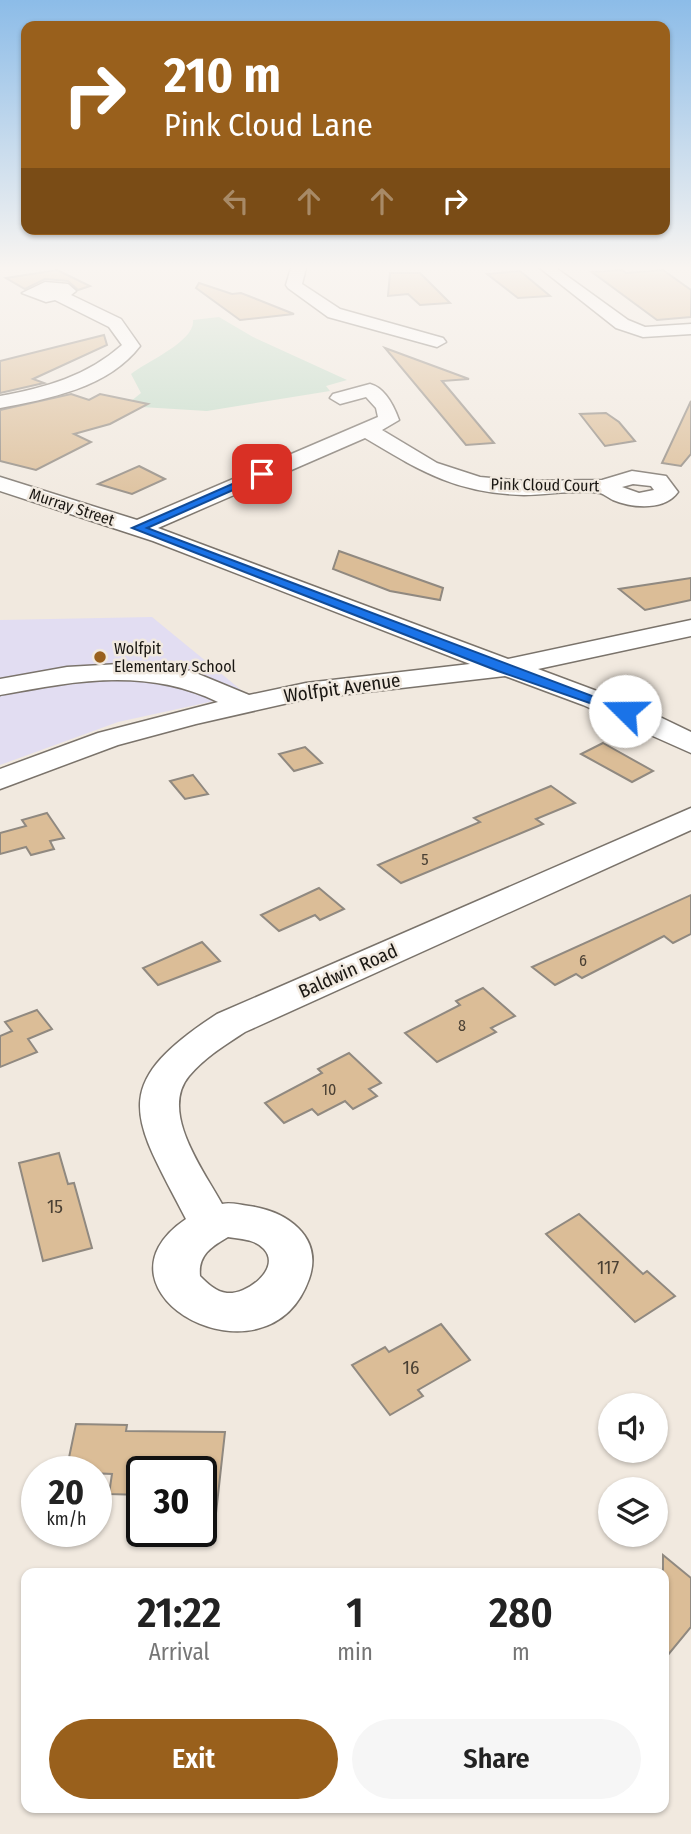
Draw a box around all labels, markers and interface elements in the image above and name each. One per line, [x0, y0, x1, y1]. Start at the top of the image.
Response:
text: 210 m [164, 46, 281, 105]
icon: right [49, 49, 140, 140]
text: Pink Cloud Lane [164, 106, 373, 144]
icon: left [217, 182, 255, 220]
icon: ahead [290, 182, 328, 220]
icon: ahead [363, 182, 401, 220]
icon: right [436, 182, 474, 220]
pin [232, 444, 292, 504]
icon: arrive [243, 455, 281, 493]
street label: Pink Cloud Court [490, 475, 600, 495]
street label: Murray Street [27, 484, 118, 530]
place label: Wolfpit Elementary School [114, 639, 236, 676]
marker: Wolfpit Elementary School [92, 649, 108, 665]
street label: Wolfpit Avenue [282, 668, 402, 708]
position arrow [588, 674, 662, 748]
house number: 5 [421, 850, 429, 869]
street label: Baldwin Road [295, 939, 401, 1003]
house number: 6 [579, 951, 587, 970]
house number: 8 [458, 1016, 466, 1035]
house number: 10 [322, 1080, 336, 1099]
house number: 15 [47, 1195, 63, 1218]
house number: 117 [597, 1256, 619, 1279]
house number: 16 [403, 1356, 419, 1379]
map controls [598, 1393, 668, 1547]
button: sound [598, 1393, 668, 1463]
speed limit sign: 30 [126, 1456, 217, 1547]
text: 20 [49, 1471, 84, 1513]
button: layers [598, 1477, 668, 1547]
text: km/h [46, 1508, 87, 1530]
text: 21:22 [137, 1588, 221, 1638]
text: 1 [346, 1588, 364, 1638]
text: 280 [489, 1588, 553, 1638]
text: Arrival [149, 1638, 210, 1666]
text: min [337, 1638, 373, 1666]
text: m [512, 1638, 530, 1666]
button: Exit [49, 1719, 338, 1799]
button: Share [352, 1719, 641, 1799]

